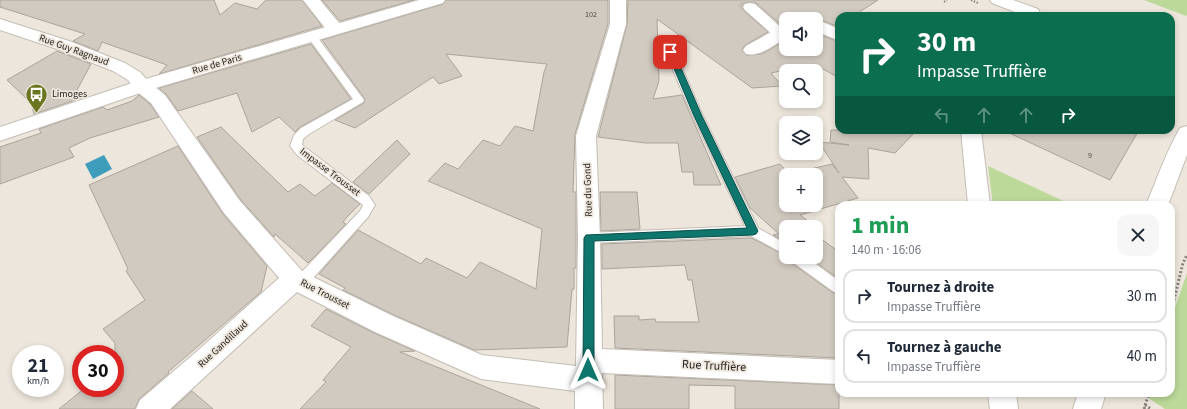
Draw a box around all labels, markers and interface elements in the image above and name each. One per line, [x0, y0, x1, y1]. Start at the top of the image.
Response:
house number: 102 [585, 9, 597, 20]
map controls [779, 12, 823, 264]
button: sound [779, 12, 823, 56]
text: 30 m [917, 22, 976, 62]
icon: right [851, 28, 903, 80]
street label: Rue Guy Ragnaud [37, 31, 111, 69]
pin [653, 35, 687, 69]
icon: arrive [659, 41, 681, 63]
street label: Rue de Paris [191, 50, 243, 78]
text: Impasse Truffière [917, 59, 1047, 84]
button: search [779, 64, 823, 108]
bus stop icon: Limoges [23, 81, 49, 114]
place label: Limoges [52, 87, 87, 101]
icon: left [931, 104, 953, 126]
icon: ahead [973, 104, 995, 126]
icon: ahead [1015, 104, 1037, 126]
icon: right [1057, 104, 1079, 126]
button: layers [779, 116, 823, 160]
street label: Impasse Trousset [297, 145, 364, 200]
house number: 9 [1088, 150, 1092, 161]
street label: Rue du Gond [580, 163, 596, 217]
button: + [779, 168, 823, 212]
text: 1 min [851, 208, 909, 243]
button: close [1117, 214, 1159, 256]
button: − [779, 220, 823, 264]
text: 140 m · 16:06 [851, 241, 921, 259]
street label: Rue Trousset [298, 276, 353, 313]
text: Tournez à droite [887, 277, 994, 298]
icon: right [853, 285, 875, 307]
text: 30 m [1127, 286, 1157, 307]
text: Impasse Truffière [887, 298, 981, 316]
street label: Rue Gandillaud [195, 317, 251, 371]
text: Tournez à gauche [887, 337, 1002, 358]
speed limit sign: 30 [72, 345, 124, 397]
icon: left [853, 345, 875, 367]
text: 40 m [1127, 346, 1157, 367]
position arrow [567, 349, 609, 391]
text: 21 [27, 352, 49, 380]
street label: Rue Truffière [682, 356, 746, 376]
text: Impasse Truffière [887, 358, 981, 376]
text: km/h [27, 374, 49, 388]

